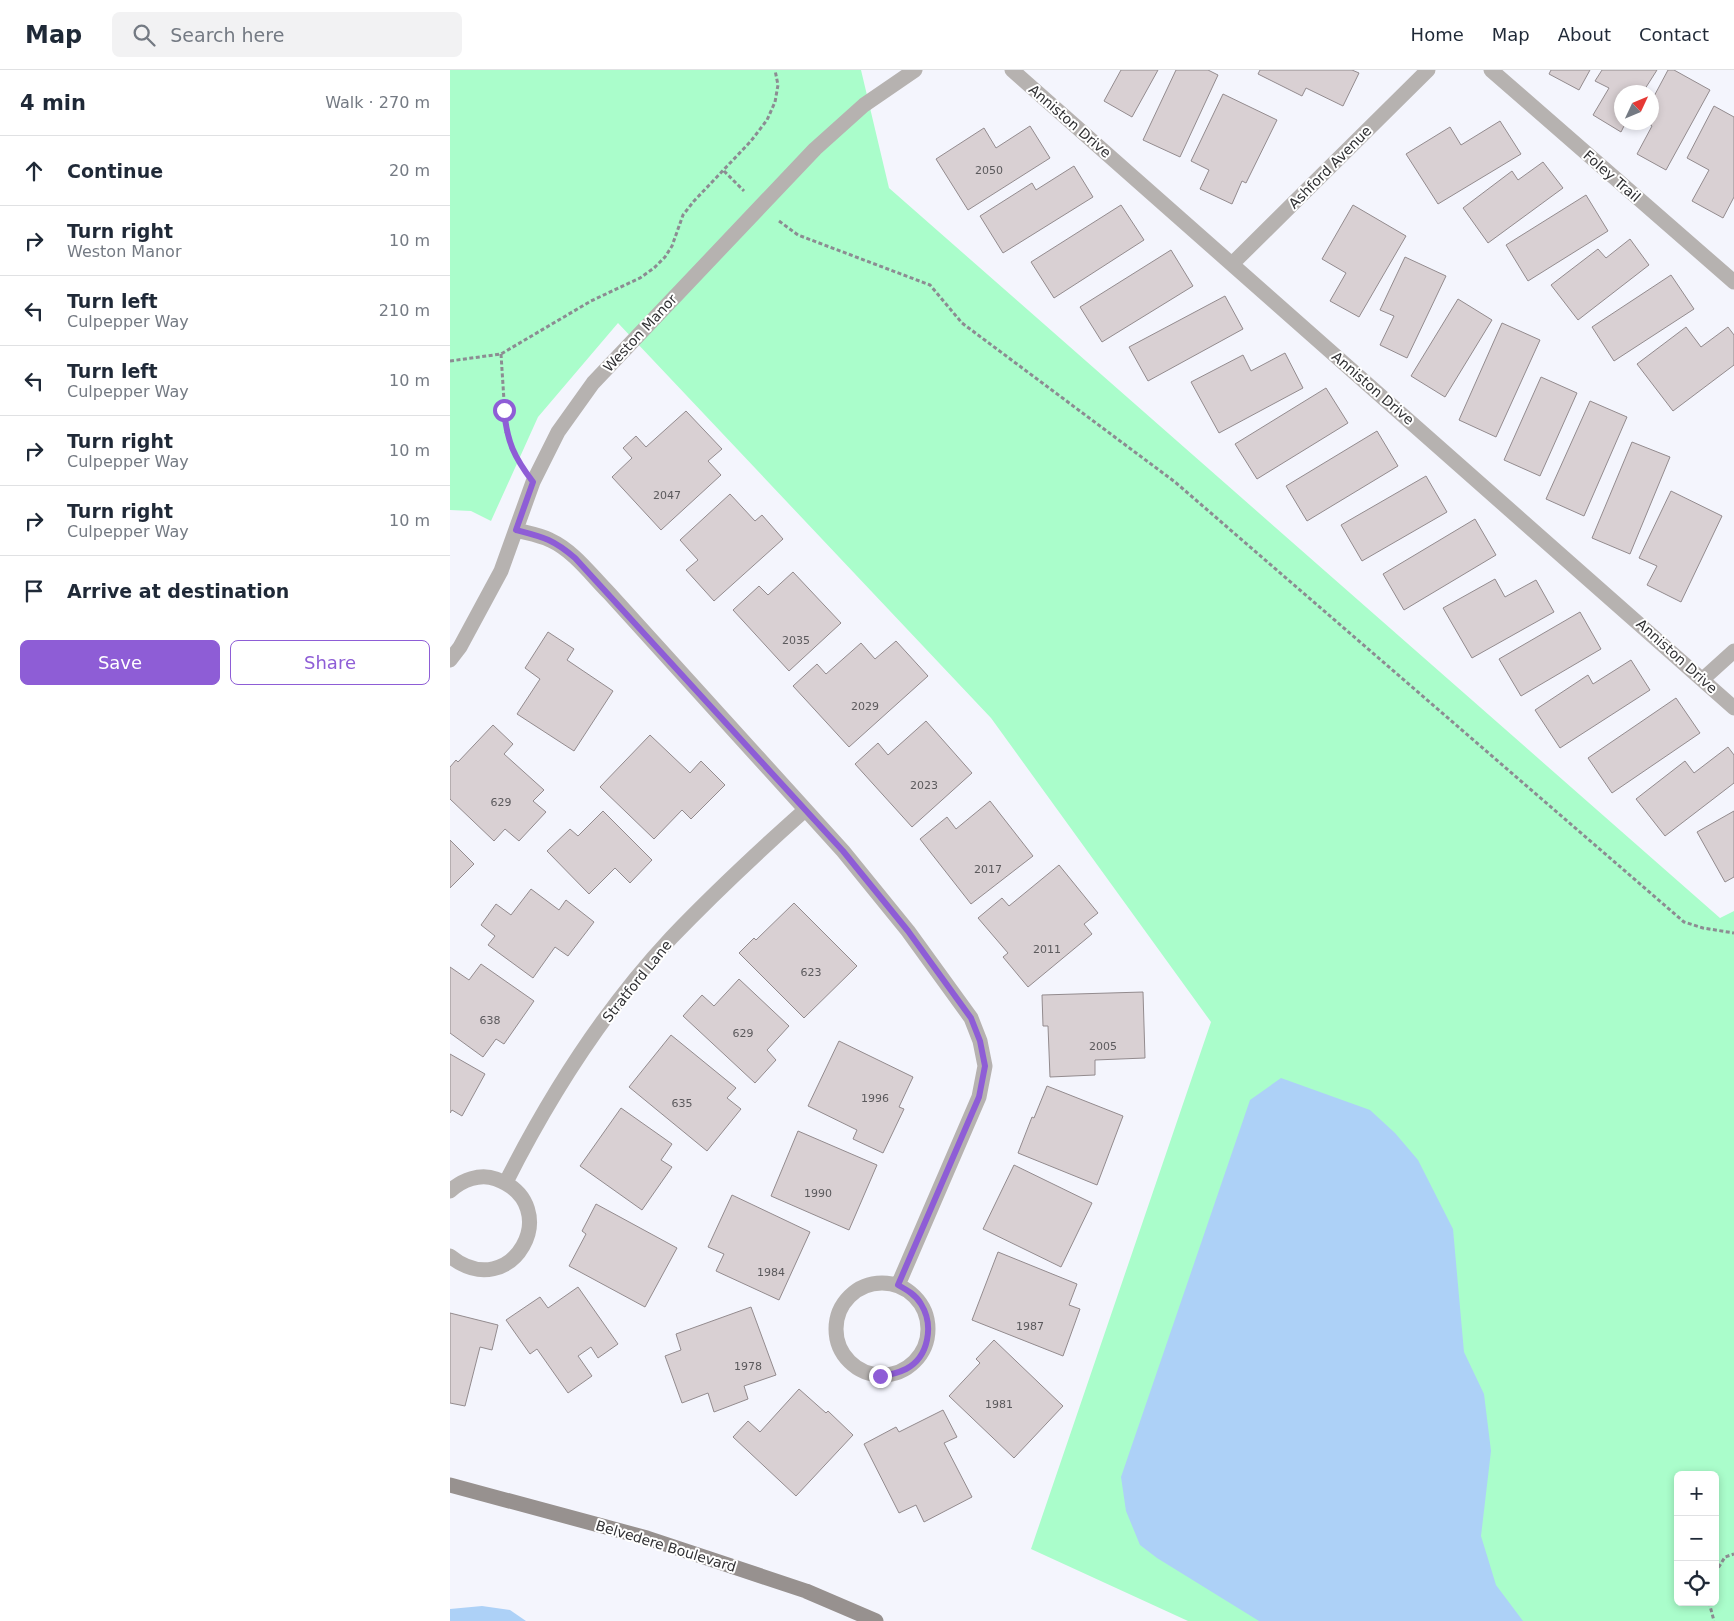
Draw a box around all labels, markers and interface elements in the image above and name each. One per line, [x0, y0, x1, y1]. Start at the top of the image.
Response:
search box [112, 12, 462, 57]
text: Map [25, 21, 82, 49]
icon: search [130, 21, 158, 49]
text: Search here [170, 24, 284, 46]
text: Home [1411, 24, 1464, 45]
text: Map [1492, 24, 1530, 45]
text: About [1558, 24, 1611, 45]
text: Contact [1639, 24, 1709, 45]
street label: Anniston Drive [1026, 81, 1114, 161]
north arrow [1614, 85, 1659, 130]
text: 4 min [20, 91, 86, 115]
text: Walk · 270 m [325, 93, 430, 112]
street label: Ashford Avenue [1285, 122, 1375, 212]
street label: Foley Trail [1580, 147, 1644, 205]
icon: ahead [20, 157, 48, 185]
text: Continue [67, 160, 163, 182]
text: 20 m [389, 161, 430, 180]
house number: 2050 [975, 164, 1003, 177]
text: Turn right [67, 220, 173, 242]
icon: right [20, 227, 48, 255]
text: 10 m [389, 231, 430, 250]
text: Weston Manor [67, 242, 181, 261]
text: Turn left [67, 290, 158, 312]
street label: Weston Manor [600, 291, 680, 375]
icon: left [20, 297, 48, 325]
text: 210 m [379, 301, 430, 320]
text: Culpepper Way [67, 312, 189, 331]
street label: Anniston Drive [1329, 348, 1417, 428]
text: Turn left [67, 360, 158, 382]
icon: left [20, 367, 48, 395]
text: 10 m [389, 371, 430, 390]
text: Culpepper Way [67, 382, 189, 401]
route start [493, 399, 516, 422]
text: Turn right [67, 430, 173, 452]
icon: right [20, 437, 48, 465]
text: 10 m [389, 441, 430, 460]
text: Culpepper Way [67, 452, 189, 471]
house number: 2047 [653, 489, 681, 502]
text: Turn right [67, 500, 173, 522]
icon: right [20, 507, 48, 535]
text: 10 m [389, 511, 430, 530]
text: Culpepper Way [67, 522, 189, 541]
icon: arrive [20, 577, 48, 605]
text: Arrive at destination [67, 580, 289, 602]
street label: Anniston Drive [1633, 616, 1721, 696]
house number: 2035 [782, 634, 810, 647]
button: Save [20, 640, 220, 685]
button: Share [230, 640, 430, 685]
house number: 2029 [851, 700, 879, 713]
house number: 2023 [910, 779, 938, 792]
house number: 629 [491, 796, 512, 809]
house number: 2017 [974, 863, 1002, 876]
street label: Stratford Lane [599, 937, 675, 1025]
house number: 2011 [1033, 943, 1061, 956]
house number: 623 [801, 966, 822, 979]
house number: 638 [480, 1014, 501, 1027]
house number: 629 [733, 1027, 754, 1040]
house number: 2005 [1089, 1040, 1117, 1053]
house number: 1996 [861, 1092, 889, 1105]
house number: 635 [672, 1097, 693, 1110]
house number: 1990 [804, 1187, 832, 1200]
house number: 1984 [757, 1266, 785, 1279]
house number: 1987 [1016, 1320, 1044, 1333]
house number: 1978 [734, 1360, 762, 1373]
route end [869, 1365, 892, 1388]
house number: 1981 [985, 1398, 1013, 1411]
map controls [1674, 1471, 1719, 1606]
button: + [1674, 1471, 1719, 1516]
button: − [1674, 1516, 1719, 1561]
street label: Belvedere Boulevard [594, 1517, 738, 1575]
button: locate [1674, 1561, 1719, 1606]

